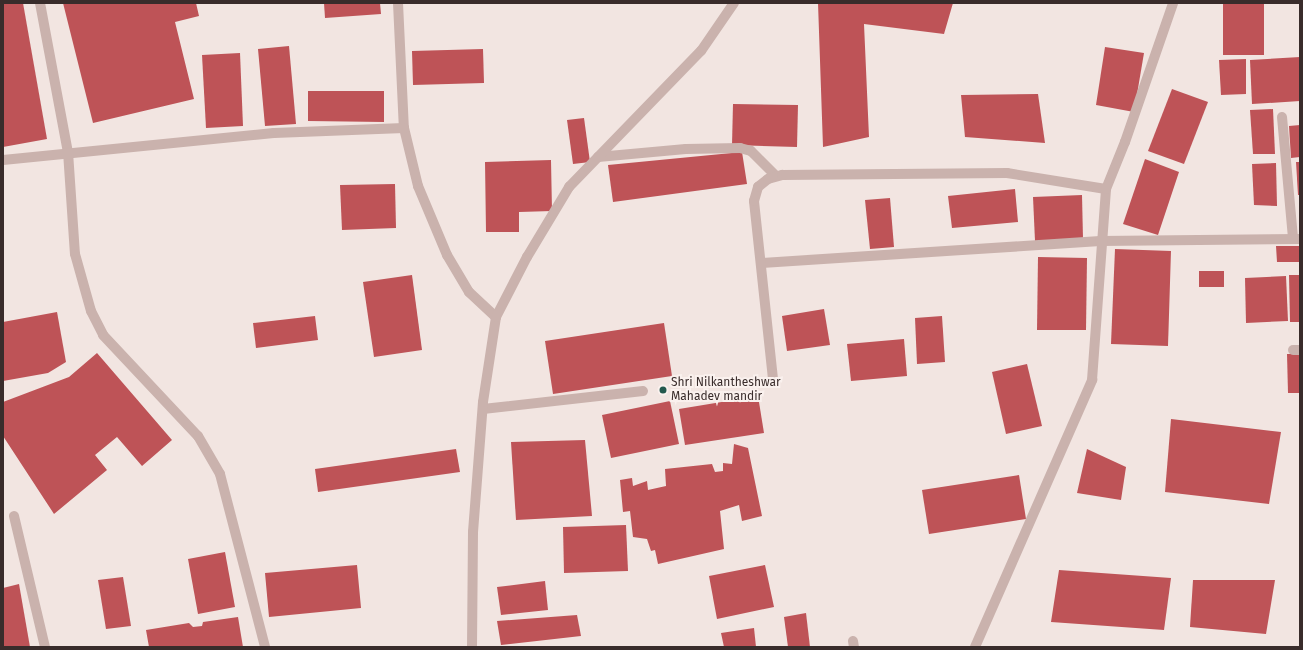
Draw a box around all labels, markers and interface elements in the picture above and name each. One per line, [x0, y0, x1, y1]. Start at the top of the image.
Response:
place label: Shri Nilkantheshwar Mahadev mandir [671, 376, 781, 404]
marker: Shri Nilkantheshwar Mahadev mandir [658, 385, 668, 395]

